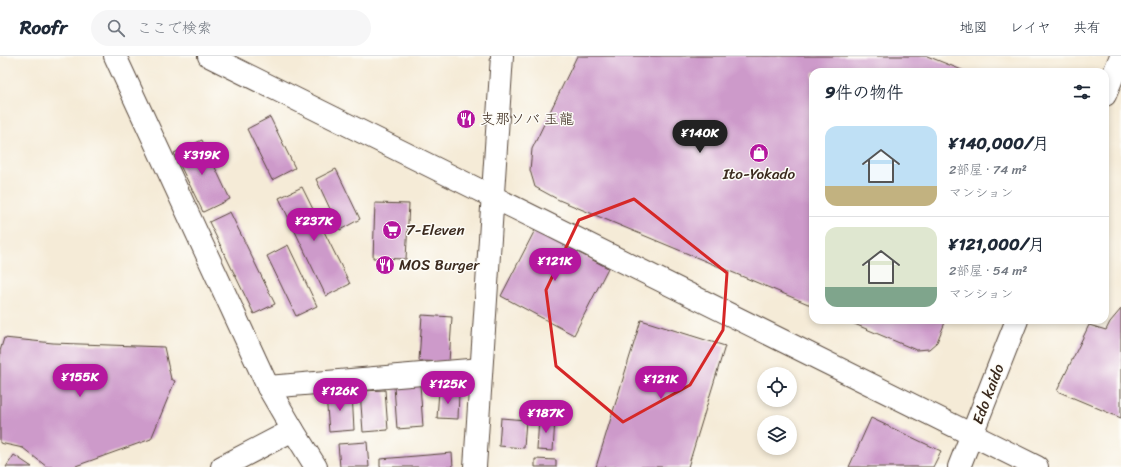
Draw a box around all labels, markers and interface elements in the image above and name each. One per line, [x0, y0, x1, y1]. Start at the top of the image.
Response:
search box [91, 10, 371, 46]
text: Roofr [20, 11, 67, 44]
text: ここで検索 [137, 15, 212, 41]
text: 地図 [960, 15, 988, 40]
text: レイヤ [1010, 15, 1051, 40]
text: 共有 [1073, 15, 1101, 40]
icon: search [105, 17, 127, 39]
text: 9件の物件 [825, 77, 903, 107]
icon: filters [1071, 81, 1093, 103]
place label: 支那ソバ 玉龍 [480, 106, 574, 132]
restaurant icon: 支那ソバ 玉龍 [455, 108, 477, 130]
pin: ¥140K [672, 120, 728, 154]
text: ¥140K [681, 121, 719, 144]
text: ¥140,000/月 [949, 128, 1049, 158]
pin: ¥319K [174, 142, 230, 176]
shop icon: Ito-Yokado [748, 142, 770, 164]
icon: home [857, 142, 905, 190]
text: ¥319K [184, 143, 220, 166]
text: 2部屋 · 74 m² [949, 158, 1027, 181]
place label: Ito-Yokado [722, 161, 795, 187]
text: マンション [949, 181, 1013, 204]
pin: ¥237K [286, 208, 342, 242]
text: ¥237K [295, 209, 333, 232]
place label: 7-Eleven [406, 217, 465, 243]
supermarket icon: 7-Eleven [381, 219, 403, 241]
text: ¥121,000/月 [949, 229, 1045, 259]
icon: home [857, 243, 905, 291]
pin: ¥121K [527, 248, 583, 282]
text: ¥121K [538, 249, 572, 272]
place label: MOS Burger [399, 252, 480, 278]
restaurant icon: MOS Burger [374, 254, 396, 276]
text: 2部屋 · 54 m² [949, 259, 1027, 282]
text: マンション [949, 282, 1013, 305]
street label: Edo kaido [965, 360, 1012, 428]
pin: ¥155K [52, 364, 108, 398]
text: ¥155K [62, 365, 98, 388]
pin: ¥121K [633, 366, 689, 400]
text: ¥121K [644, 367, 678, 390]
map controls [757, 367, 797, 455]
button: locate [757, 367, 797, 407]
pin: ¥125K [420, 371, 476, 405]
text: ¥125K [430, 372, 466, 395]
pin: ¥126K [312, 378, 368, 412]
text: ¥126K [322, 379, 358, 402]
pin: ¥187K [518, 400, 574, 434]
text: ¥187K [528, 401, 564, 424]
button: layers [757, 415, 797, 455]

